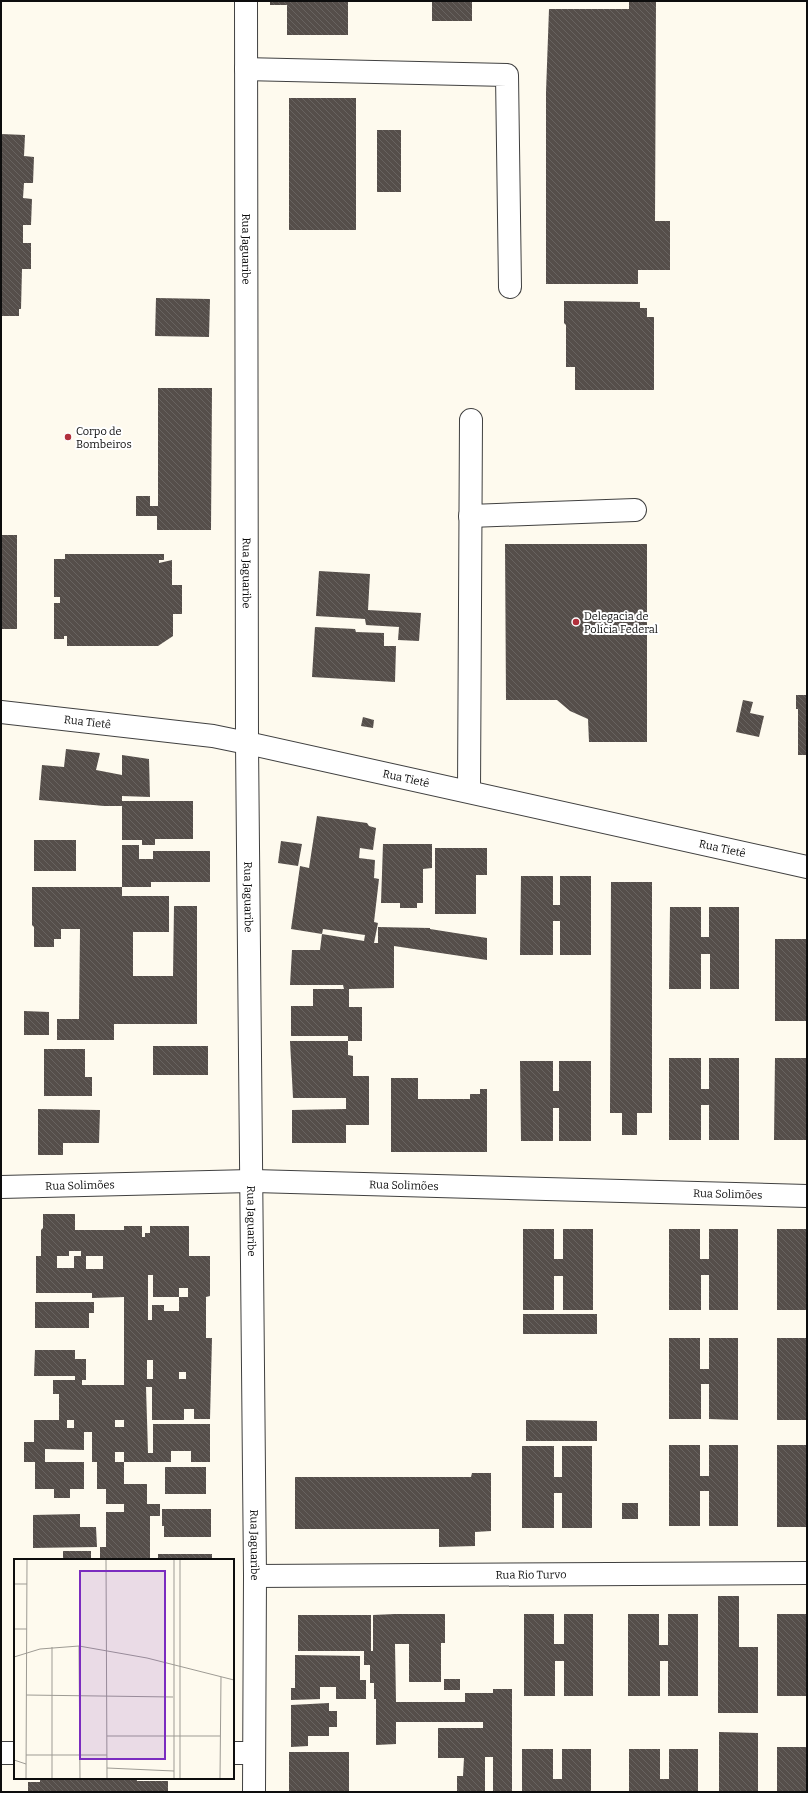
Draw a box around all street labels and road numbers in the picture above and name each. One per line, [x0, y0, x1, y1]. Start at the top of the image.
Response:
street label: Rua Jaguaribe [239, 213, 252, 285]
street label: Rua Jaguaribe [240, 537, 253, 609]
street label: Rua Tietê [63, 713, 112, 731]
street label: Rua Tietê [381, 767, 431, 790]
street label: Rua Tietê [698, 837, 747, 860]
street label: Rua Jaguaribe [241, 861, 255, 933]
street label: Rua Solimões [45, 1178, 115, 1193]
street label: Rua Solimões [369, 1178, 439, 1193]
street label: Rua Jaguaribe [244, 1185, 258, 1257]
street label: Rua Solimões [693, 1187, 763, 1202]
street label: Rua Jaguaribe [247, 1509, 261, 1580]
street label: Rua Rio Turvo [495, 1568, 567, 1582]

